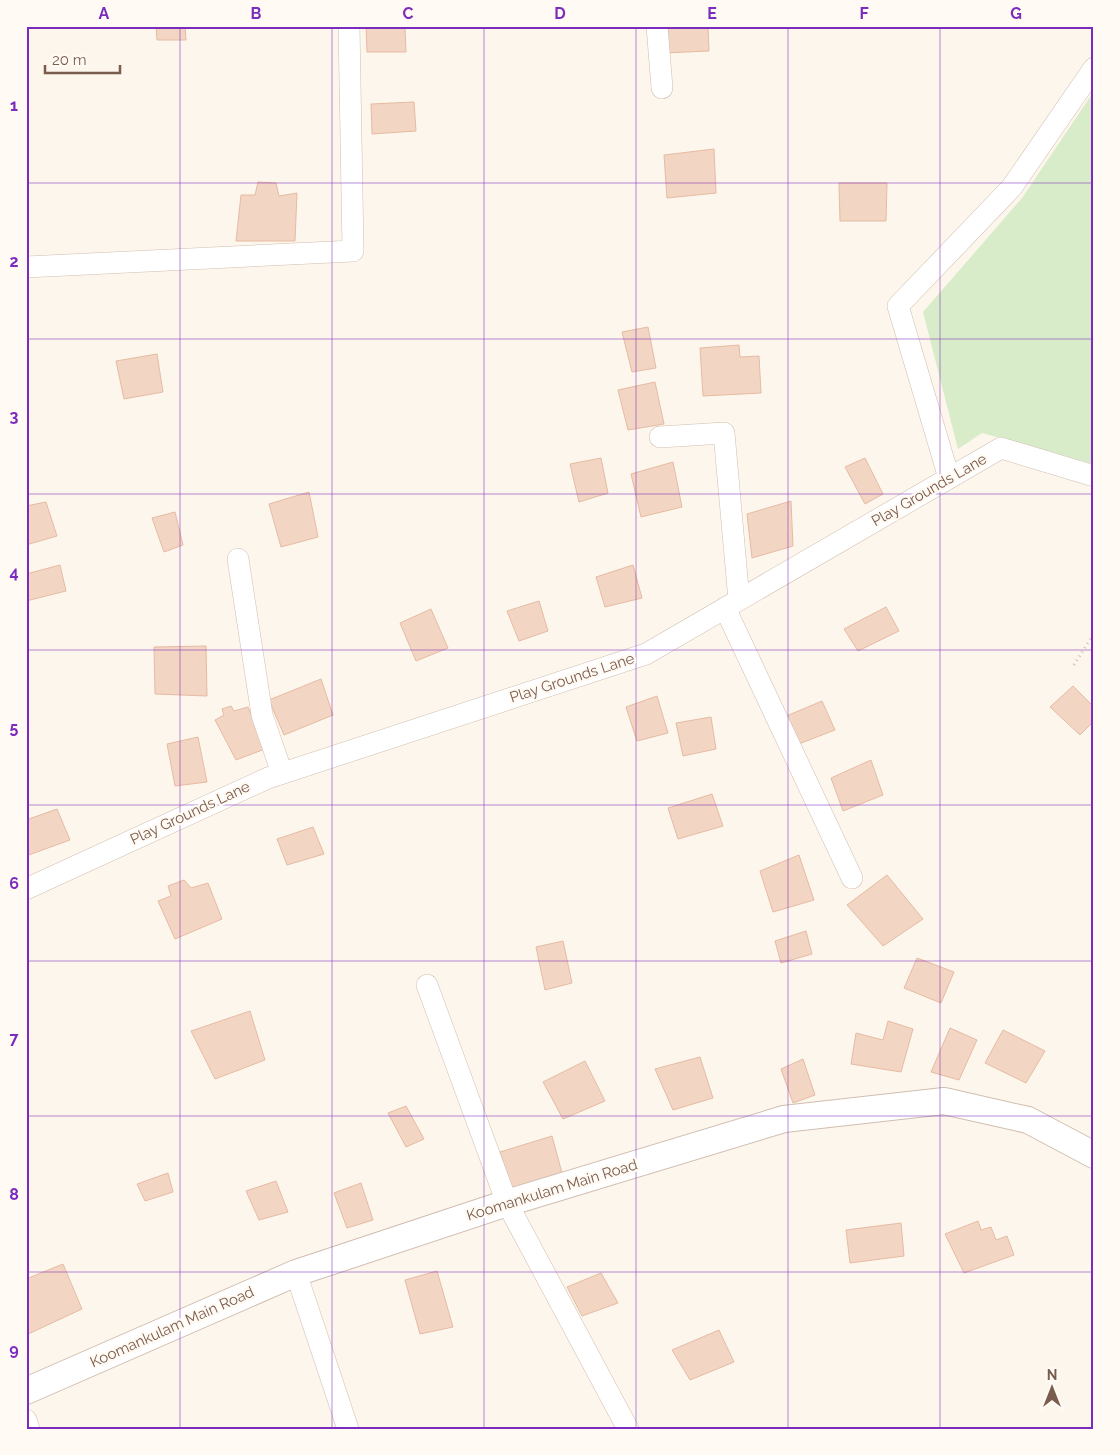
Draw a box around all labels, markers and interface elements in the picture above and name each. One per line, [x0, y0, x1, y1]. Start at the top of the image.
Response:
text: A [99, 4, 110, 23]
text: B [251, 4, 262, 23]
text: C [403, 4, 414, 23]
text: D [554, 4, 566, 23]
text: E [707, 4, 717, 23]
text: F [859, 4, 869, 23]
text: G [1010, 4, 1022, 23]
scale bar [45, 42, 120, 74]
text: 20 m [52, 51, 87, 69]
text: 1 [10, 96, 18, 115]
text: 2 [9, 252, 19, 271]
text: 3 [10, 407, 19, 426]
street label: Play Grounds Lane [868, 450, 990, 530]
text: 4 [9, 563, 19, 582]
street label: Play Grounds Lane [507, 649, 637, 707]
text: 5 [10, 718, 19, 737]
street label: Play Grounds Lane [127, 777, 253, 849]
text: 6 [9, 874, 19, 893]
text: 7 [10, 1029, 19, 1048]
street label: Koomankulam Main Road [464, 1155, 640, 1225]
text: 8 [9, 1185, 19, 1204]
street label: Koomankulam Main Road [87, 1283, 257, 1371]
text: 9 [9, 1340, 19, 1359]
north arrow [1028, 1362, 1078, 1412]
text: N [1047, 1367, 1057, 1383]

